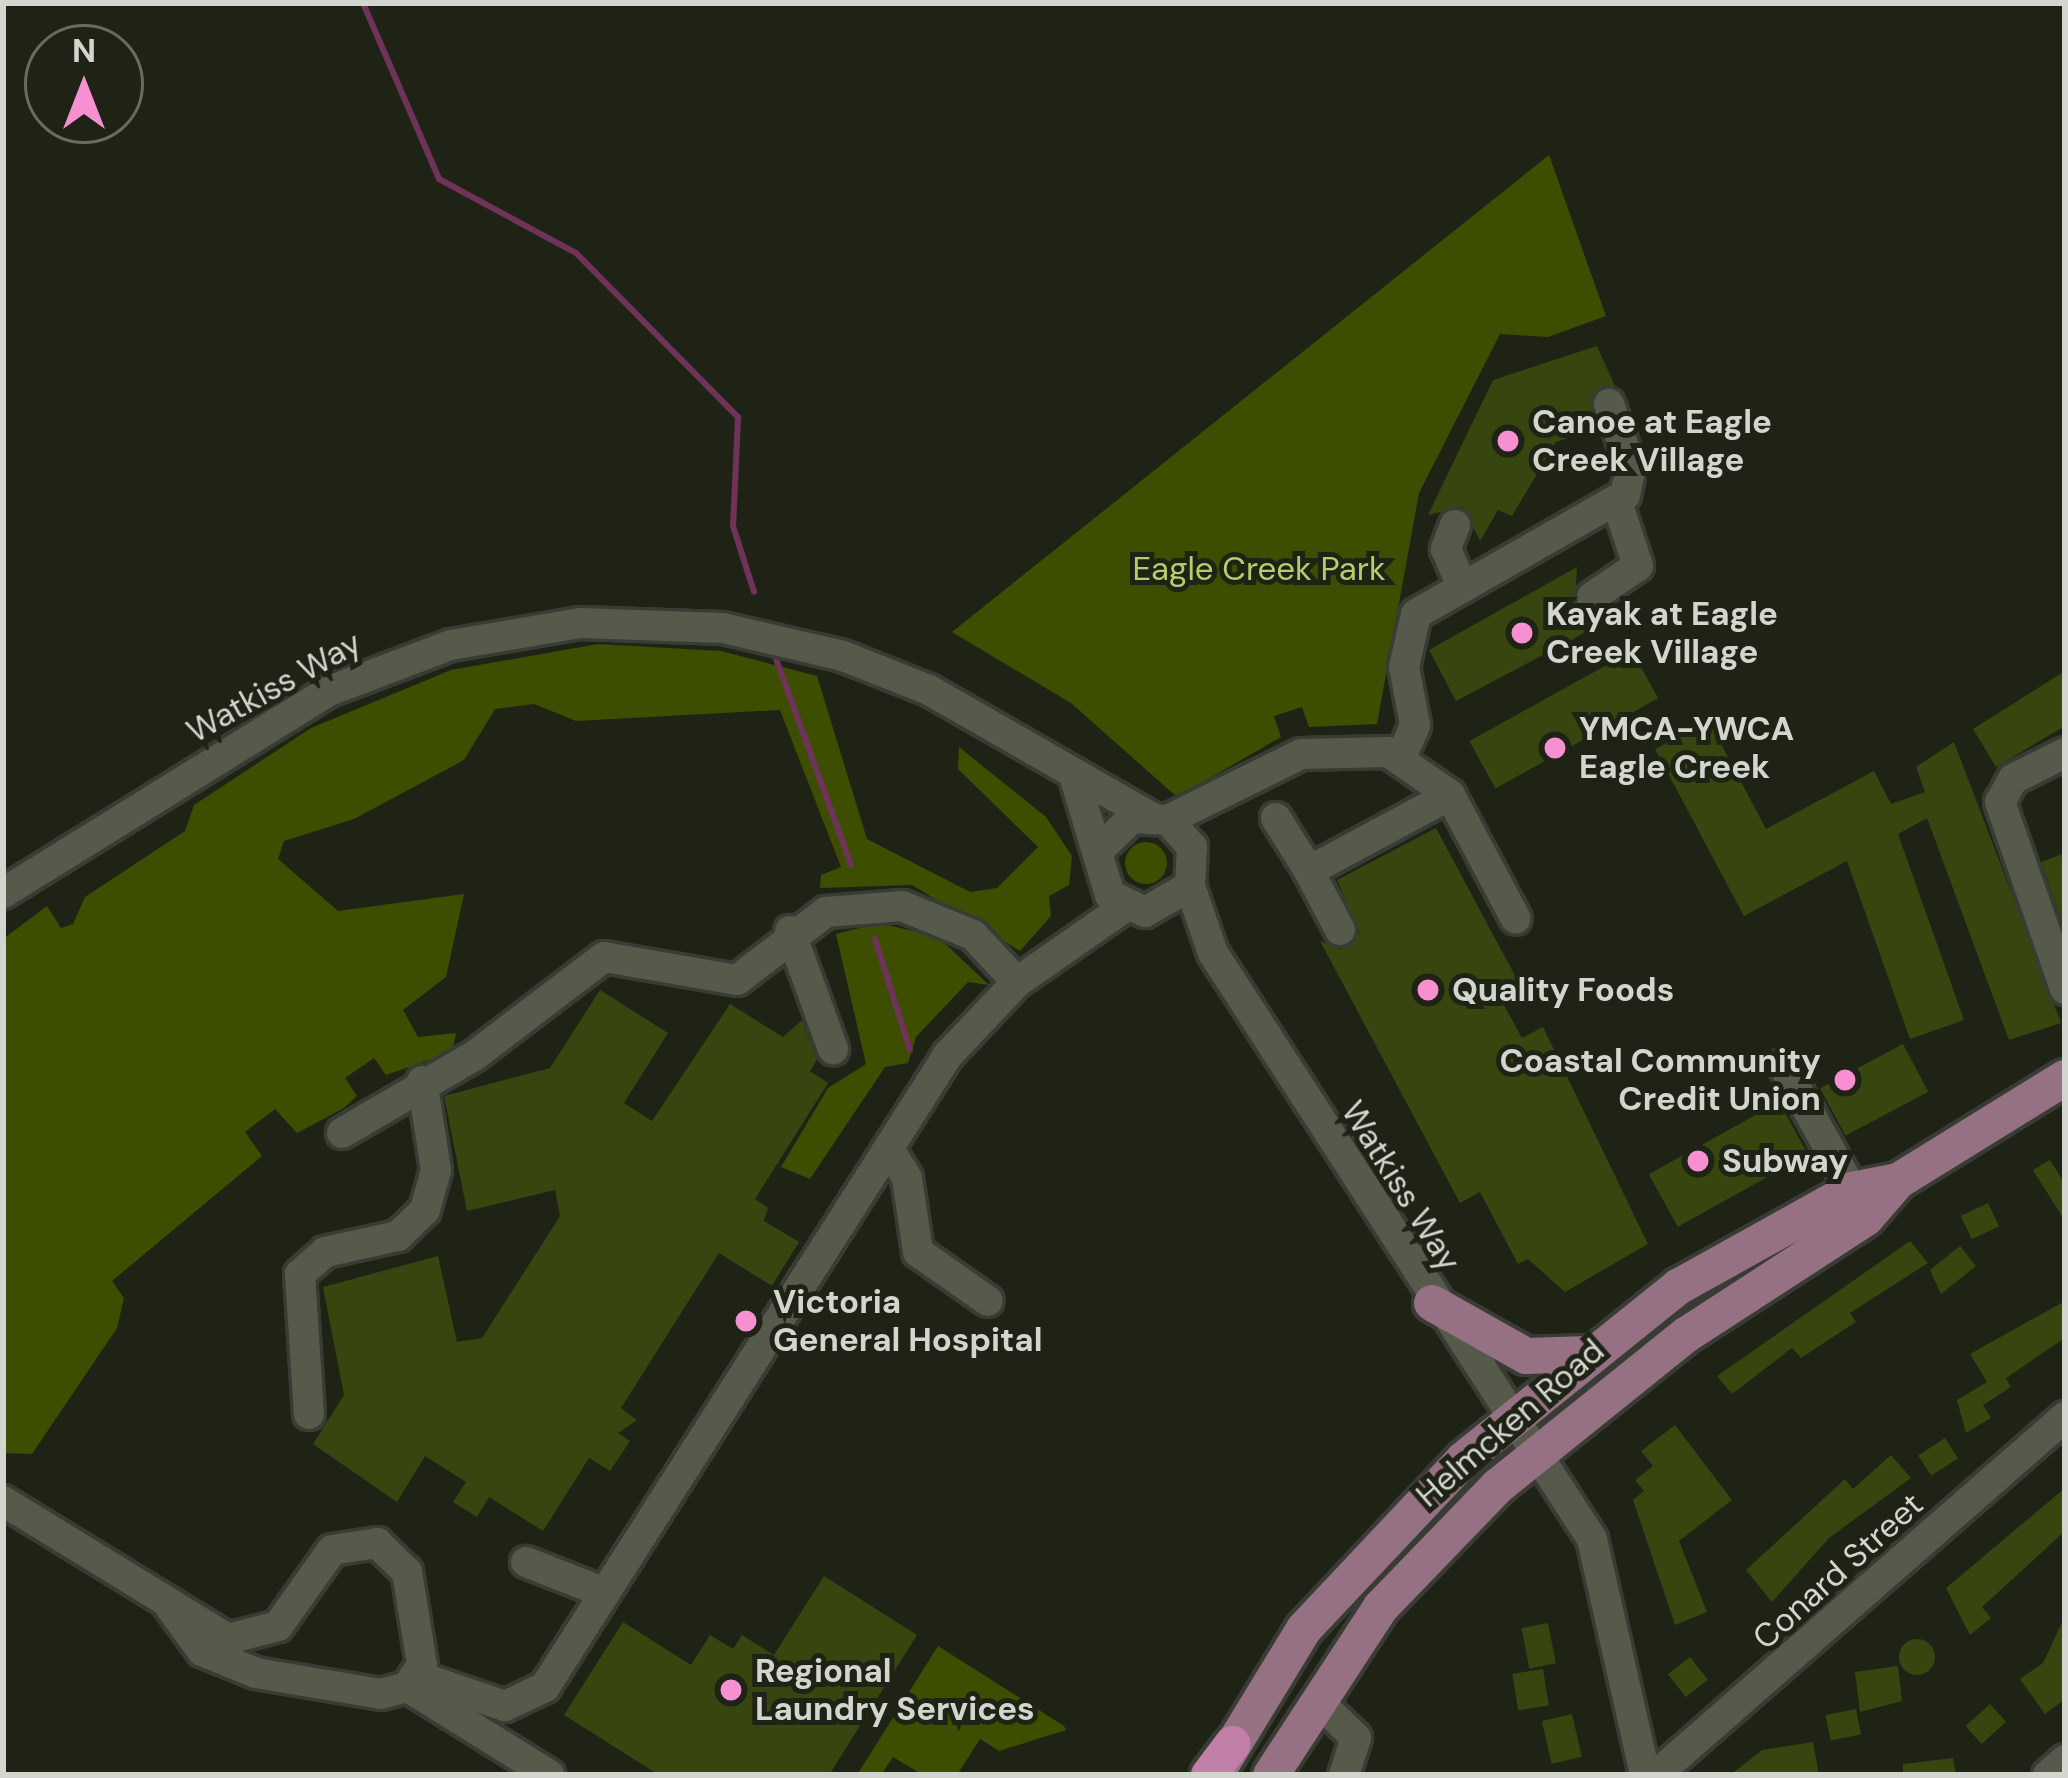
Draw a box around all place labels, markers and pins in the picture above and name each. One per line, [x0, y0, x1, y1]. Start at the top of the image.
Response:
place label: Canoe at Eagle Creek Village [1532, 402, 1772, 480]
marker: Canoe at Eagle Creek Village [1495, 428, 1521, 454]
place label: Kayak at Eagle Creek Village [1546, 594, 1778, 672]
marker: Kayak at Eagle Creek Village [1509, 620, 1535, 646]
place label: YMCA-YWCA Eagle Creek [1579, 709, 1794, 787]
marker: YMCA-YWCA Eagle Creek [1542, 735, 1568, 761]
place label: Quality Foods [1452, 970, 1674, 1010]
marker: Quality Foods [1415, 977, 1441, 1003]
place label: Coastal Community Credit Union [1499, 1041, 1821, 1119]
marker: Coastal Community Credit Union [1832, 1067, 1858, 1093]
place label: Subway [1722, 1141, 1848, 1181]
marker: Subway [1685, 1148, 1711, 1174]
place label: Victoria General Hospital [773, 1282, 1043, 1360]
marker: Victoria General Hospital [730, 1305, 762, 1337]
place label: Regional Laundry Services [755, 1651, 1035, 1729]
marker: Regional Laundry Services [718, 1677, 744, 1703]

